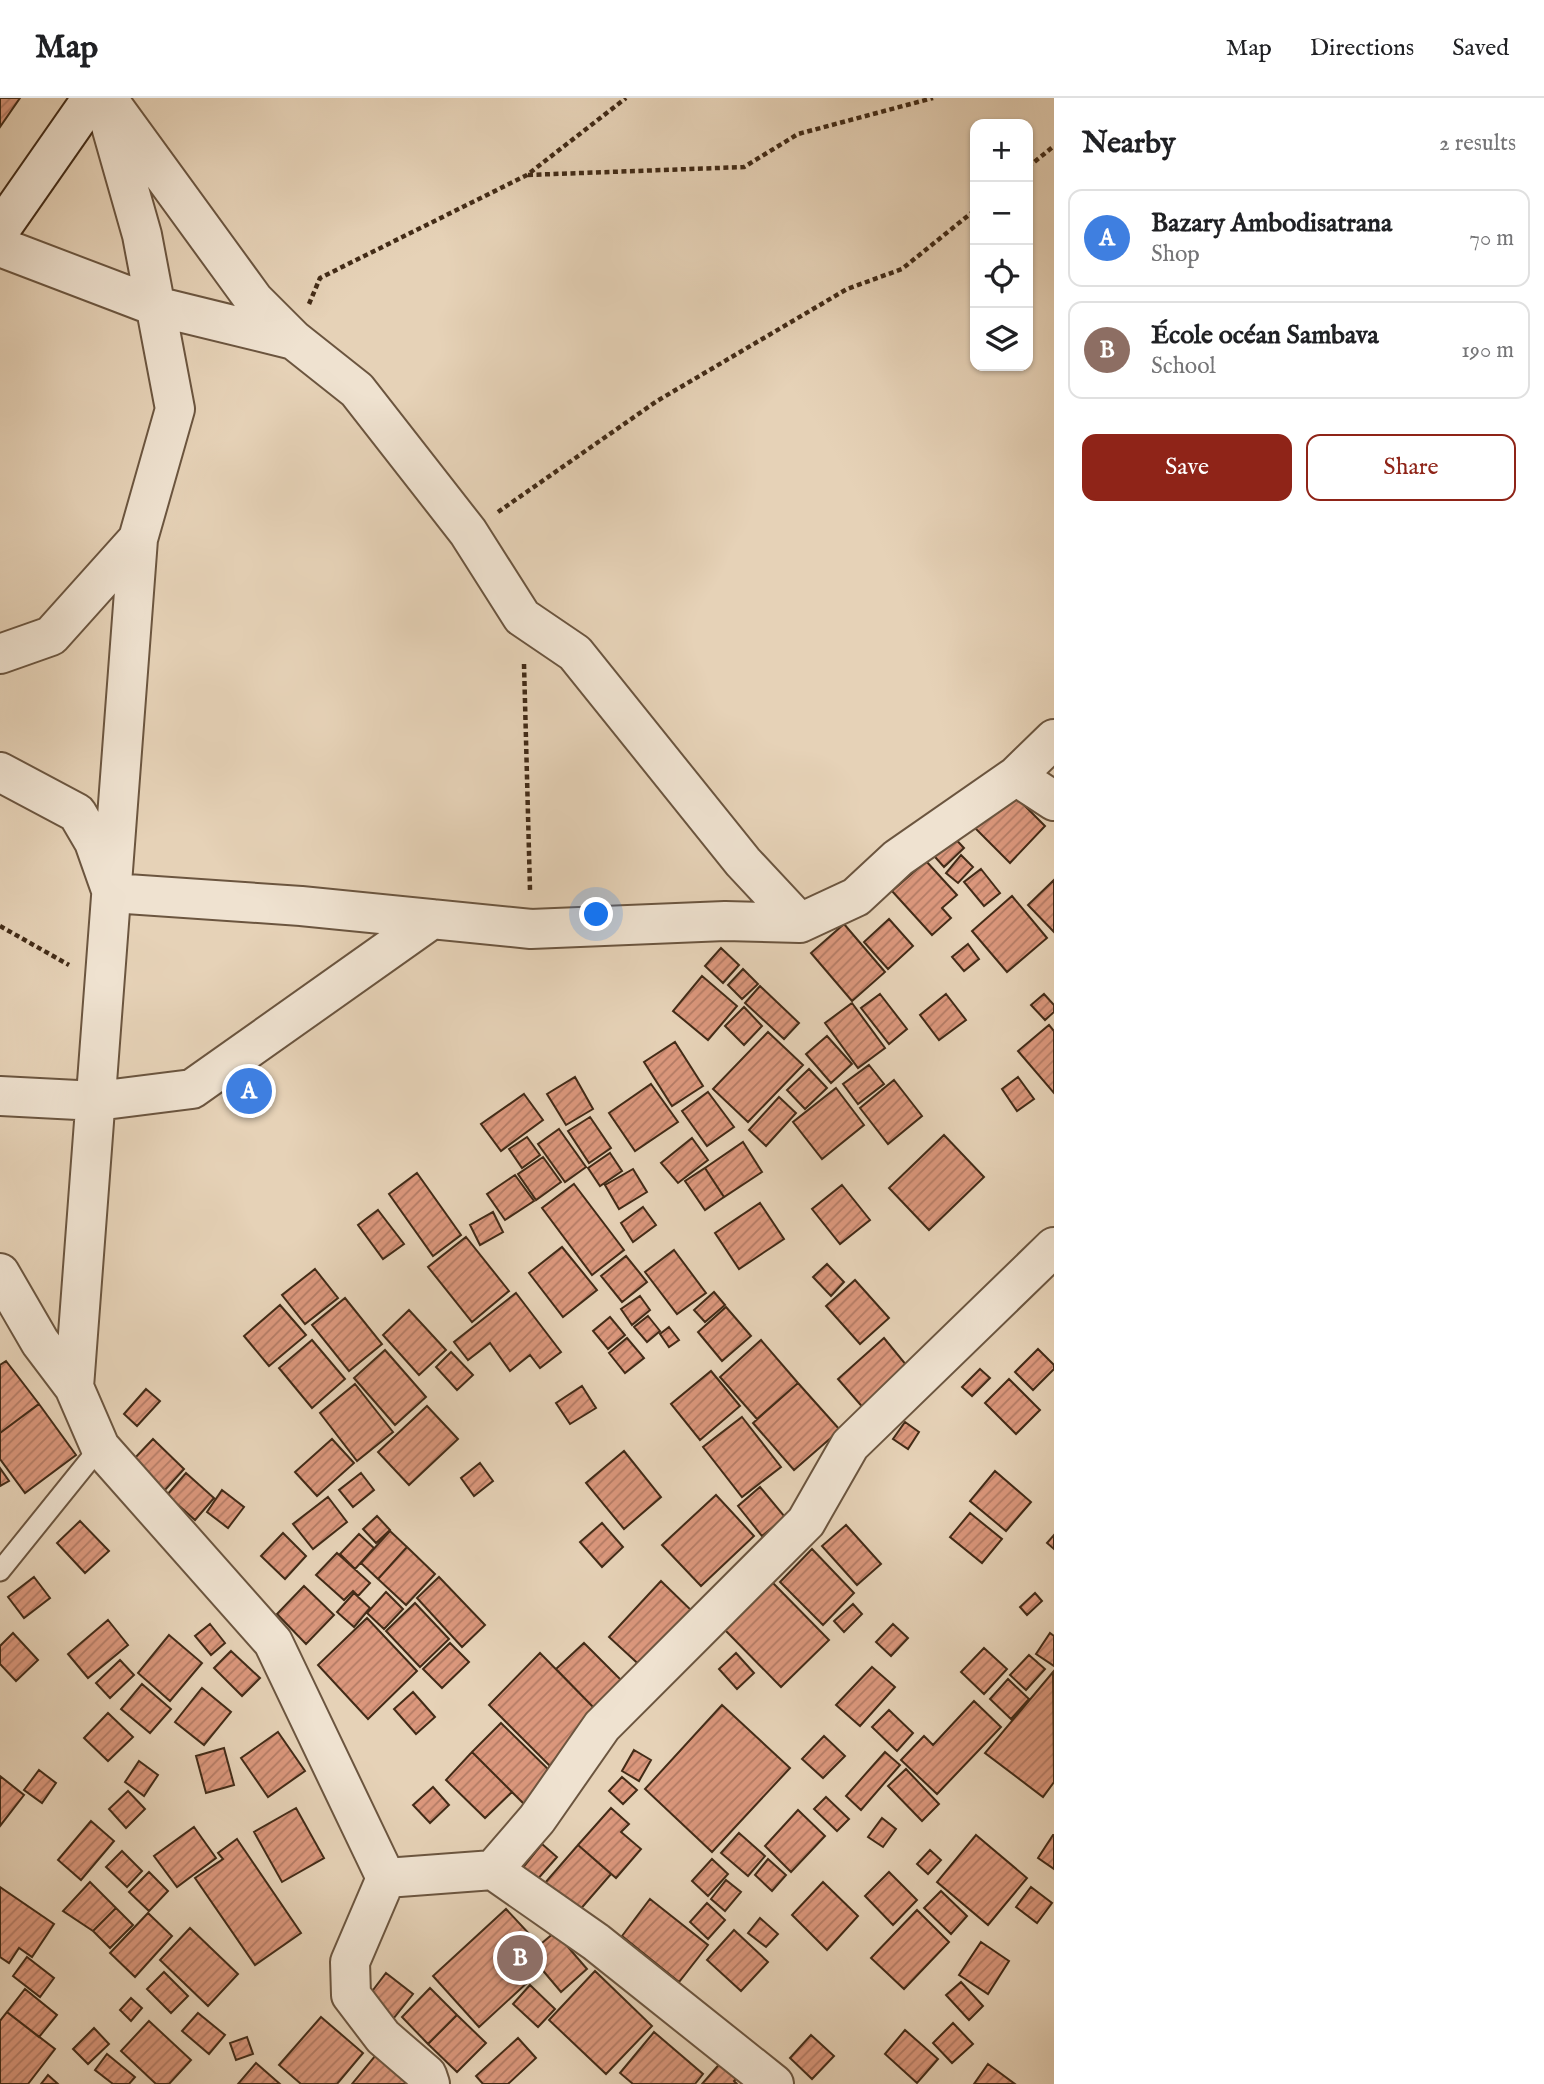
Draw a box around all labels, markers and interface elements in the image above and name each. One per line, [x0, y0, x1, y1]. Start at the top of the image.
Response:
text: Map [35, 27, 98, 69]
text: Map [1226, 33, 1272, 64]
text: Directions [1310, 33, 1414, 64]
text: Saved [1452, 33, 1509, 64]
map controls [970, 119, 1033, 371]
button: + [970, 119, 1033, 182]
text: Nearby [1082, 125, 1175, 163]
text: 2 results [1439, 129, 1516, 158]
button: − [970, 182, 1033, 245]
text: Bazary Ambodisatrana [1151, 207, 1392, 240]
text: A [1099, 224, 1115, 253]
text: 70 m [1469, 224, 1514, 253]
text: Shop [1151, 240, 1200, 269]
button: locate [970, 245, 1033, 308]
button: layers [970, 308, 1033, 371]
text: École océan Sambava [1151, 319, 1379, 352]
text: B [1099, 336, 1115, 365]
text: 190 m [1461, 336, 1514, 365]
text: School [1151, 352, 1216, 381]
button: Save [1082, 434, 1292, 501]
button: Share [1306, 434, 1516, 501]
your location [579, 897, 613, 931]
pin: A [226, 1065, 272, 1117]
pin: B [497, 1932, 543, 1984]

